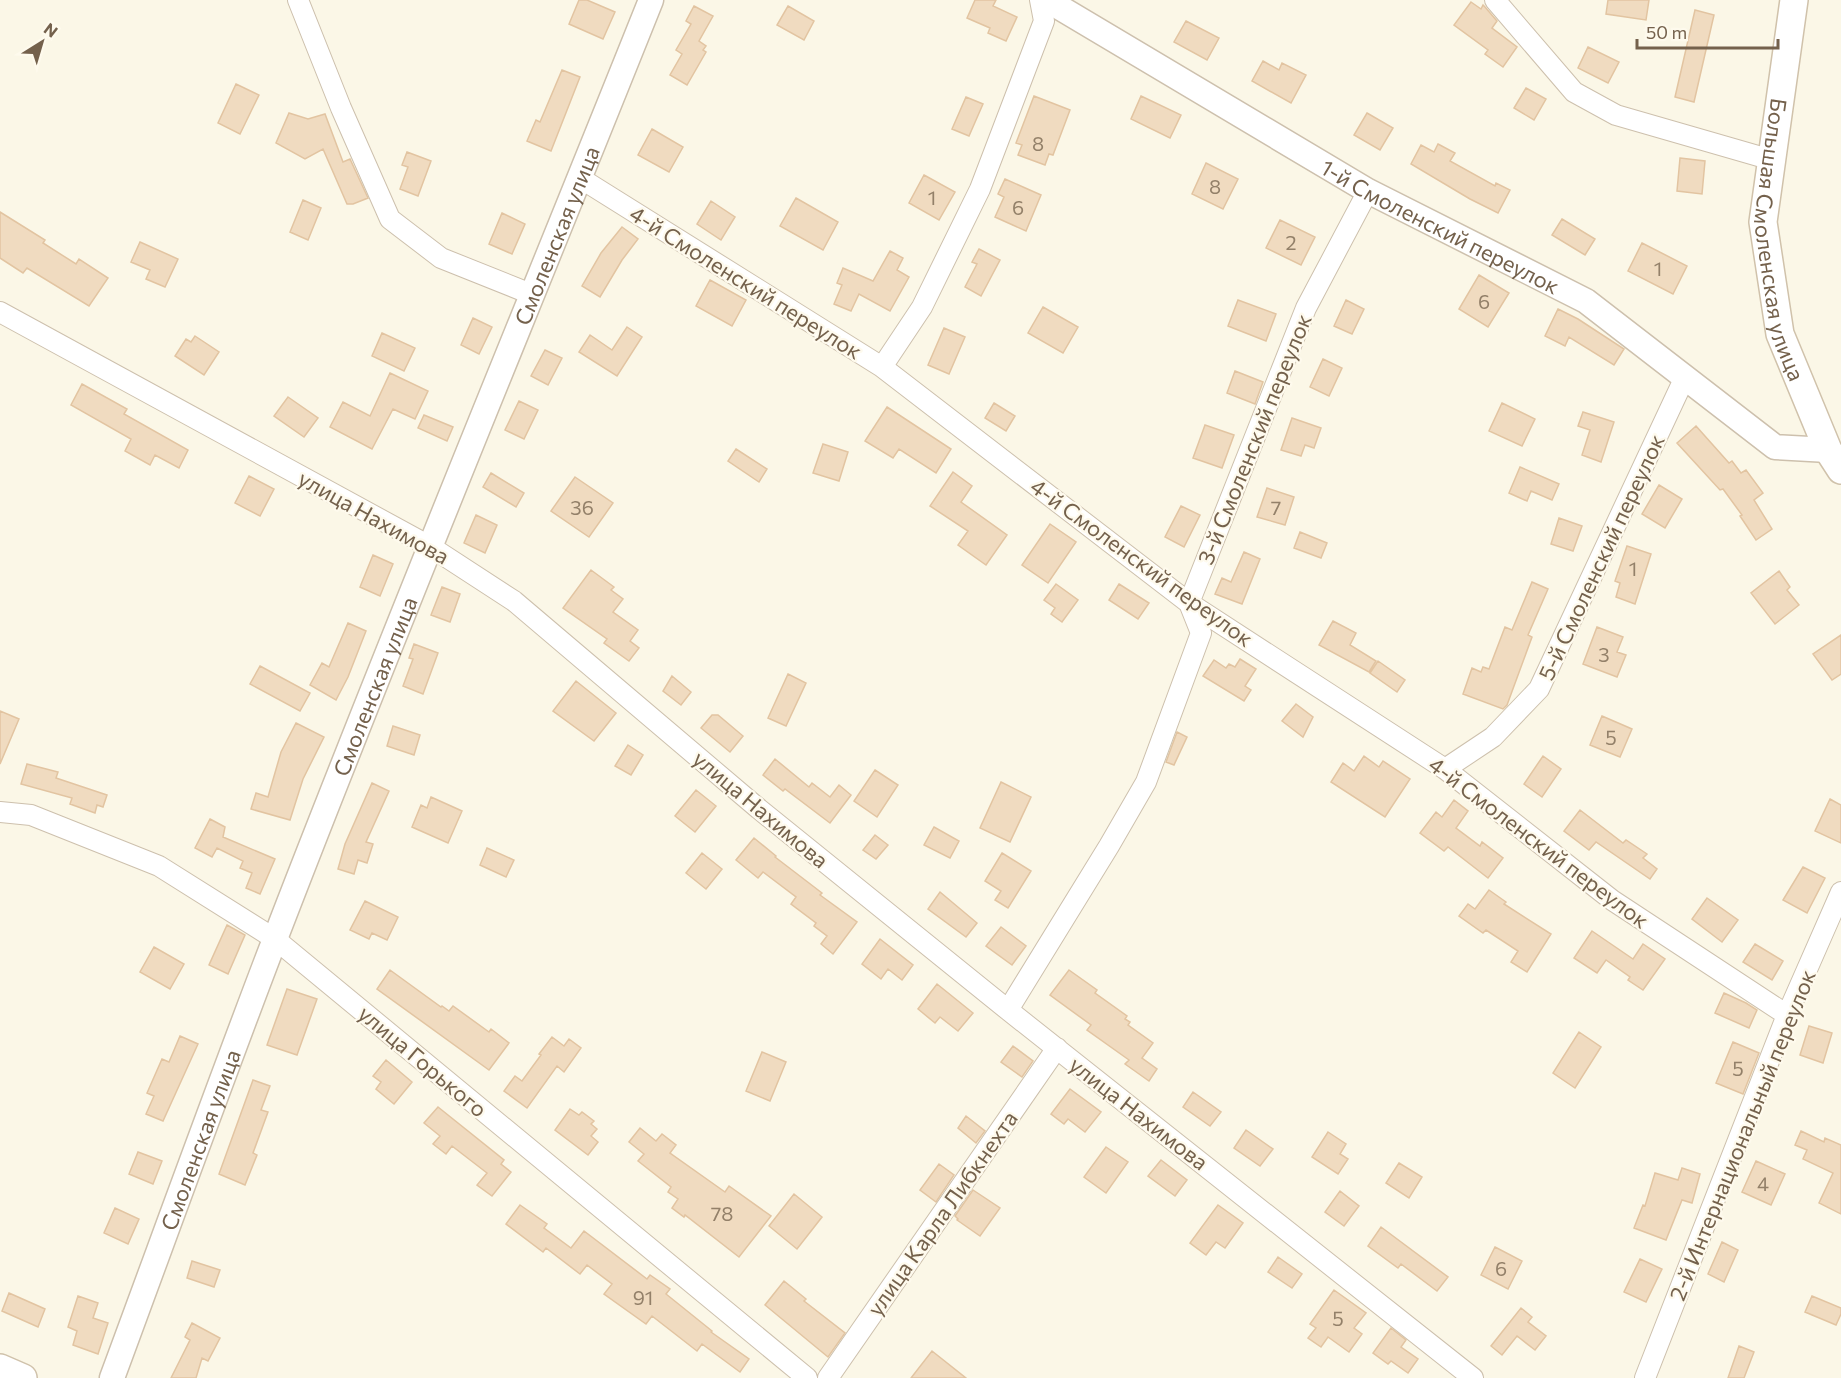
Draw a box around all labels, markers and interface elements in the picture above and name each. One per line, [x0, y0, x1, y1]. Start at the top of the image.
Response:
north arrow [12, 12, 72, 72]
scale bar [1637, 12, 1778, 50]
text: N [41, 18, 62, 41]
text: 50 m [1646, 21, 1687, 43]
street label: Большая Смоленская улица [1749, 97, 1811, 384]
house number: 8 [1032, 131, 1044, 155]
street label: Смоленская улица [508, 142, 604, 329]
street label: 1-й Смоленский переулок [1316, 153, 1564, 299]
house number: 8 [1209, 174, 1221, 198]
house number: 1 [928, 185, 936, 209]
house number: 6 [1012, 195, 1024, 219]
street label: 4-й Смоленский переулок [625, 199, 867, 365]
house number: 2 [1285, 230, 1297, 254]
house number: 1 [1654, 256, 1662, 280]
house number: 6 [1478, 289, 1490, 313]
street label: 3-й Смоленский переулок [1191, 310, 1317, 568]
street label: 5-й Смоленский переулок [1532, 430, 1670, 684]
street label: улица Нахимова [294, 464, 454, 570]
street label: 4-й Смоленский переулок [1025, 472, 1259, 652]
house number: 36 [570, 495, 594, 519]
house number: 7 [1271, 495, 1281, 519]
house number: 1 [1629, 556, 1637, 580]
street label: Смоленская улица [326, 592, 422, 780]
house number: 3 [1598, 642, 1610, 666]
house number: 5 [1605, 725, 1617, 749]
street label: улица Нахимова [688, 745, 834, 873]
street label: 4-й Смоленский переулок [1424, 750, 1655, 934]
street label: 2-й Интернациональный переулок [1663, 965, 1821, 1304]
street label: улица Горького [353, 999, 493, 1123]
street label: Смоленская улица [154, 1046, 246, 1234]
street label: улица Нахимова [1064, 1051, 1214, 1175]
house number: 5 [1732, 1056, 1744, 1080]
street label: улица Карла Либкнехта [861, 1105, 1023, 1321]
house number: 4 [1757, 1171, 1769, 1195]
house number: 78 [711, 1201, 733, 1225]
house number: 6 [1495, 1256, 1507, 1280]
house number: 91 [633, 1285, 653, 1309]
house number: 5 [1332, 1306, 1344, 1330]

